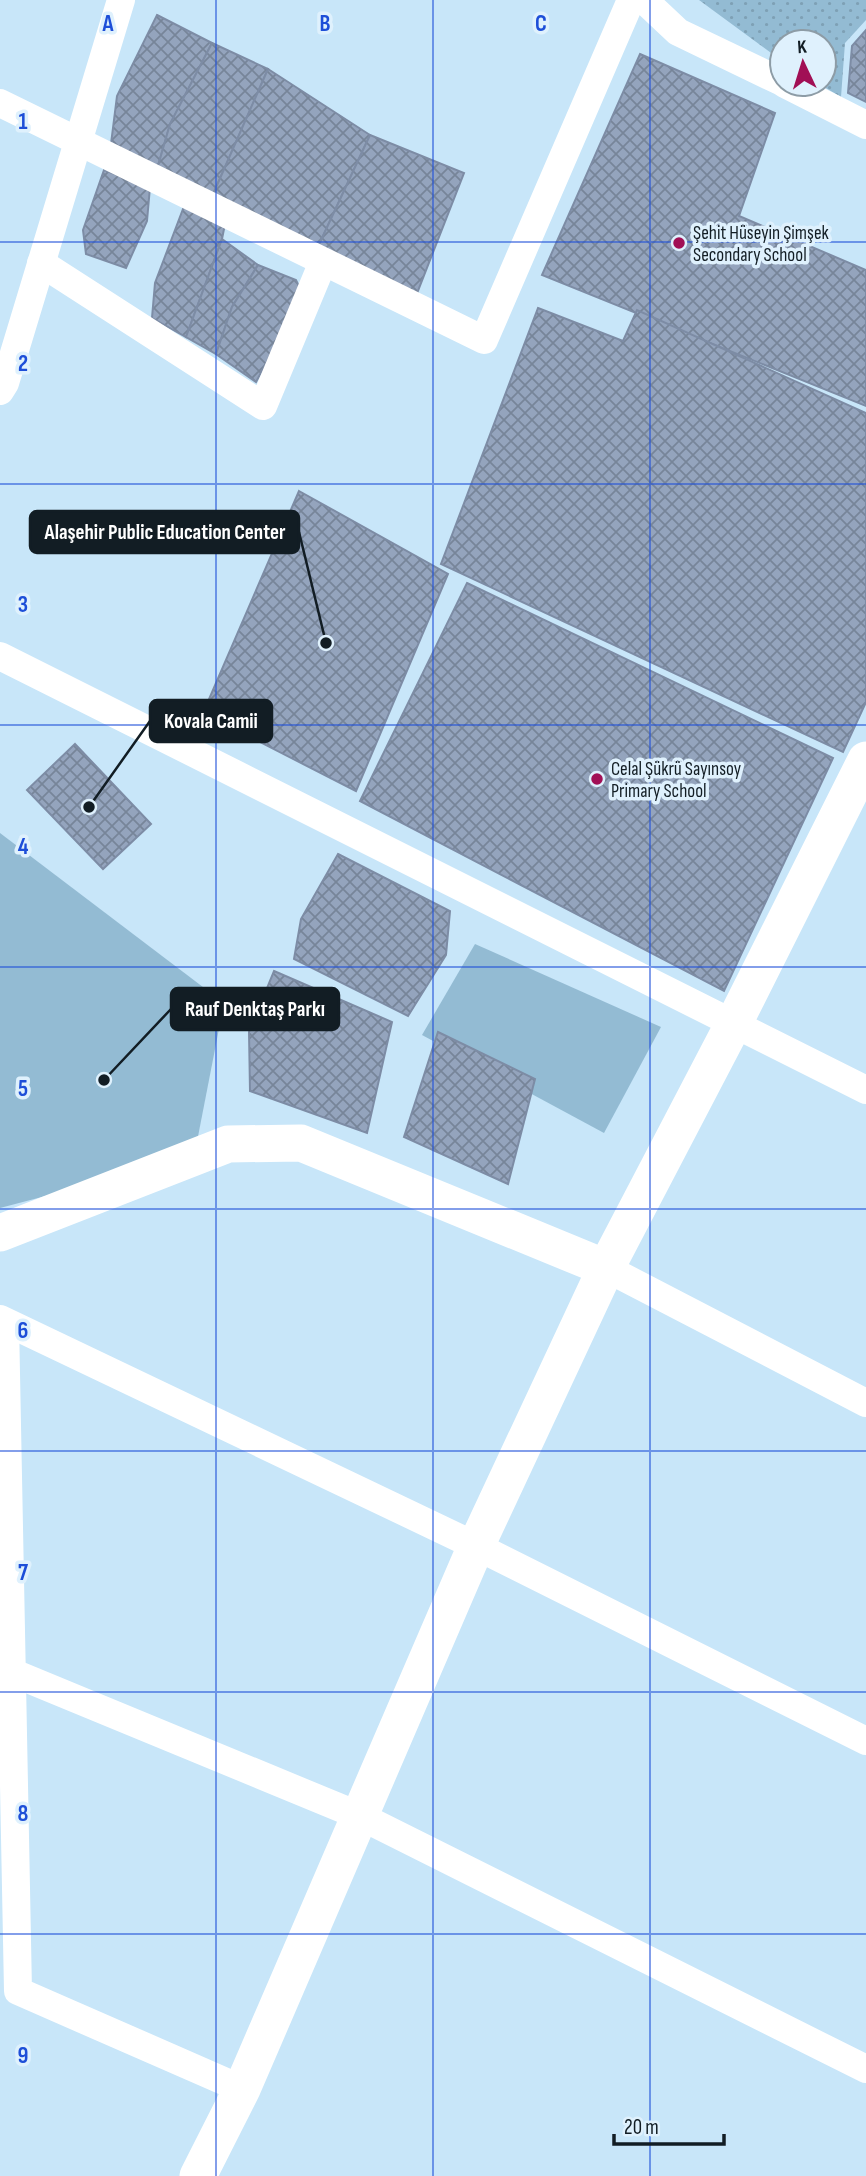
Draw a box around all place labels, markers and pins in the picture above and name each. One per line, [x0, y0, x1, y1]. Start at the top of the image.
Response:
place label: Şehit Hüseyin Şimşek Secondary School [693, 222, 830, 267]
marker: Şehit Hüseyin Şimşek Secondary School [671, 235, 687, 251]
callout: Alaşehir Public Education Center [30, 511, 299, 553]
callout: Kovala Camii [150, 700, 272, 742]
place label: Celal Şükrü Sayınsoy Primary School [611, 758, 742, 803]
marker: Celal Şükrü Sayınsoy Primary School [589, 771, 605, 787]
callout: Rauf Denktaş Parkı [171, 988, 339, 1030]

